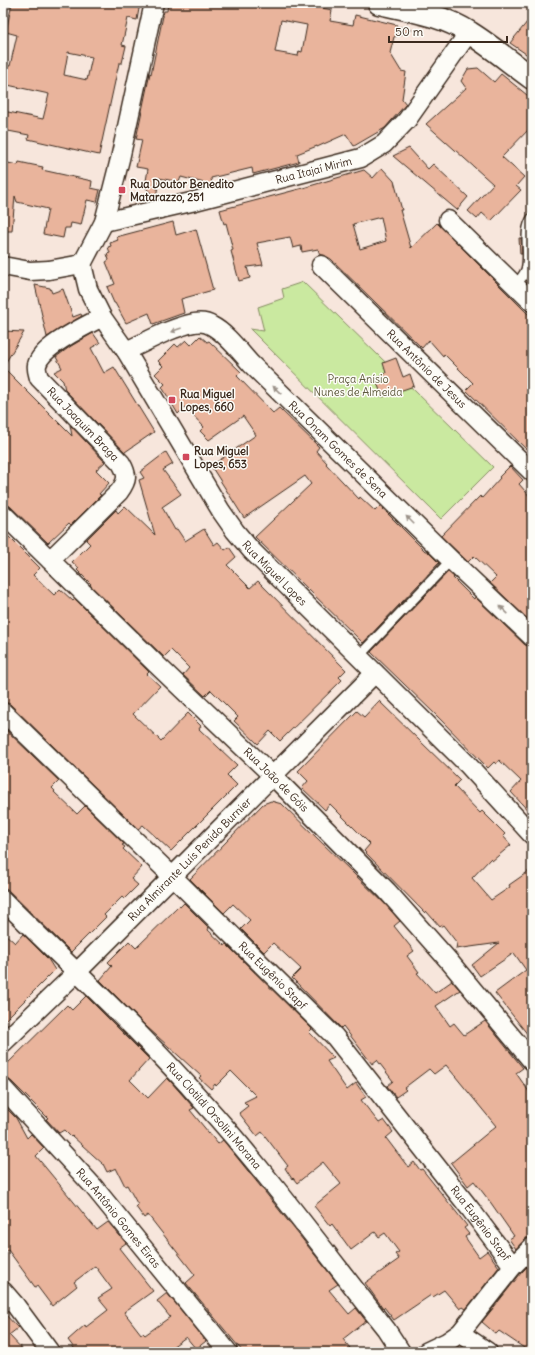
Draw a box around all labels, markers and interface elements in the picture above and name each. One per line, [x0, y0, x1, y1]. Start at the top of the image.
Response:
scale bar [389, 18, 507, 44]
text: 50 m [395, 24, 424, 39]
street label: Rua Itajaí Mirim [274, 154, 354, 187]
place label: Rua Doutor Benedito Matarazzo, 251 [130, 177, 234, 204]
marker: Rua Doutor Benedito Matarazzo, 251 [117, 185, 127, 195]
street label: Rua Antônio de Jesus [384, 326, 469, 411]
one-way arrow [169, 327, 181, 333]
park label: Praça Anísio Nunes de Almeida [313, 372, 403, 399]
street label: Rua Joaquim Braga [44, 384, 122, 464]
one-way arrow [272, 385, 282, 395]
place label: Rua Miguel Lopes, 660 [180, 387, 234, 415]
marker: Rua Miguel Lopes, 660 [167, 395, 177, 405]
street label: Rua Onam Gomes de Sena [286, 398, 390, 501]
place label: Rua Miguel Lopes, 653 [194, 444, 248, 472]
marker: Rua Miguel Lopes, 653 [181, 452, 191, 462]
one-way arrow [405, 515, 415, 525]
street label: Rua Miguel Lopes [239, 538, 310, 609]
one-way arrow [499, 605, 509, 615]
street label: Rua João de Góis [241, 745, 311, 815]
street label: Rua Almirante Luís Penido Burnier [125, 794, 255, 924]
street label: Rua Eugênio Stapf [236, 939, 310, 1012]
street label: Rua Clotildi Orsolini Morana [164, 1060, 265, 1172]
street label: Rua Antônio Gomes Eiras [73, 1165, 164, 1271]
street label: Rua Eugênio Stapf [448, 1183, 514, 1264]

